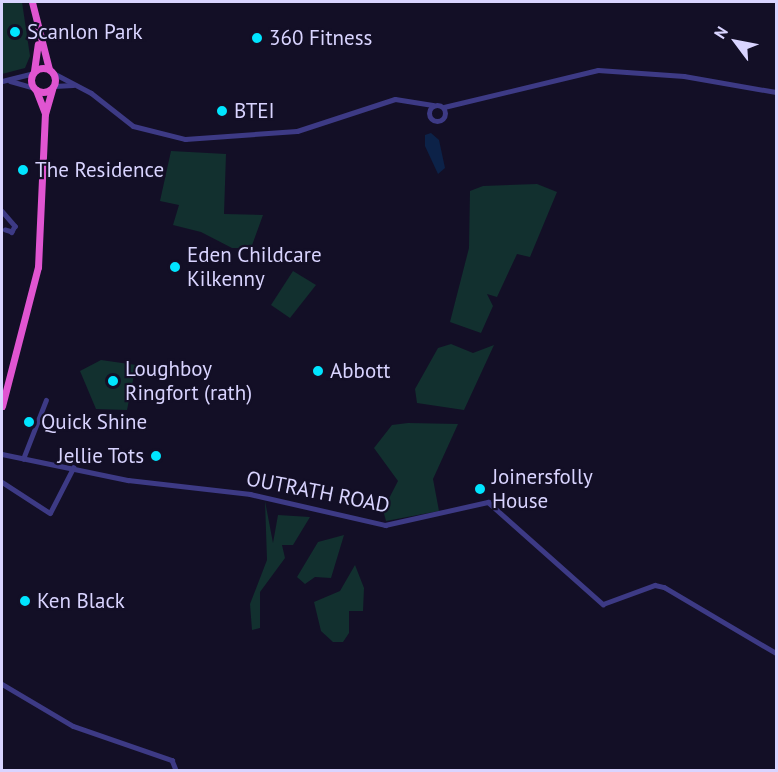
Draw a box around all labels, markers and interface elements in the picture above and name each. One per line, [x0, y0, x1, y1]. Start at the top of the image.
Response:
north arrow [706, 12, 766, 72]
place label: Scanlon Park [27, 19, 143, 45]
text: N [709, 23, 732, 42]
marker: Scanlon Park [8, 25, 22, 39]
place label: 360 Fitness [269, 25, 372, 51]
marker: 360 Fitness [250, 31, 264, 45]
place label: BTEI [234, 98, 275, 124]
marker: BTEI [215, 104, 229, 118]
place label: The Residence [35, 157, 164, 183]
marker: The Residence [16, 163, 30, 177]
place label: Eden Childcare Kilkenny [187, 242, 322, 292]
marker: Eden Childcare Kilkenny [168, 260, 182, 274]
place label: Loughboy Ringfort (rath) [125, 356, 252, 406]
place label: Abbott [330, 358, 390, 384]
marker: Abbott [311, 364, 325, 378]
marker: Loughboy Ringfort (rath) [106, 374, 120, 388]
place label: Quick Shine [41, 409, 148, 435]
marker: Quick Shine [22, 415, 36, 429]
place label: Jellie Tots [57, 443, 144, 469]
marker: Jellie Tots [149, 449, 163, 463]
place label: Joinersfolly House [492, 464, 593, 514]
street label: OUTRATH ROAD [244, 466, 392, 518]
marker: Joinersfolly House [473, 482, 487, 496]
place label: Ken Black [37, 588, 125, 614]
marker: Ken Black [18, 594, 32, 608]

